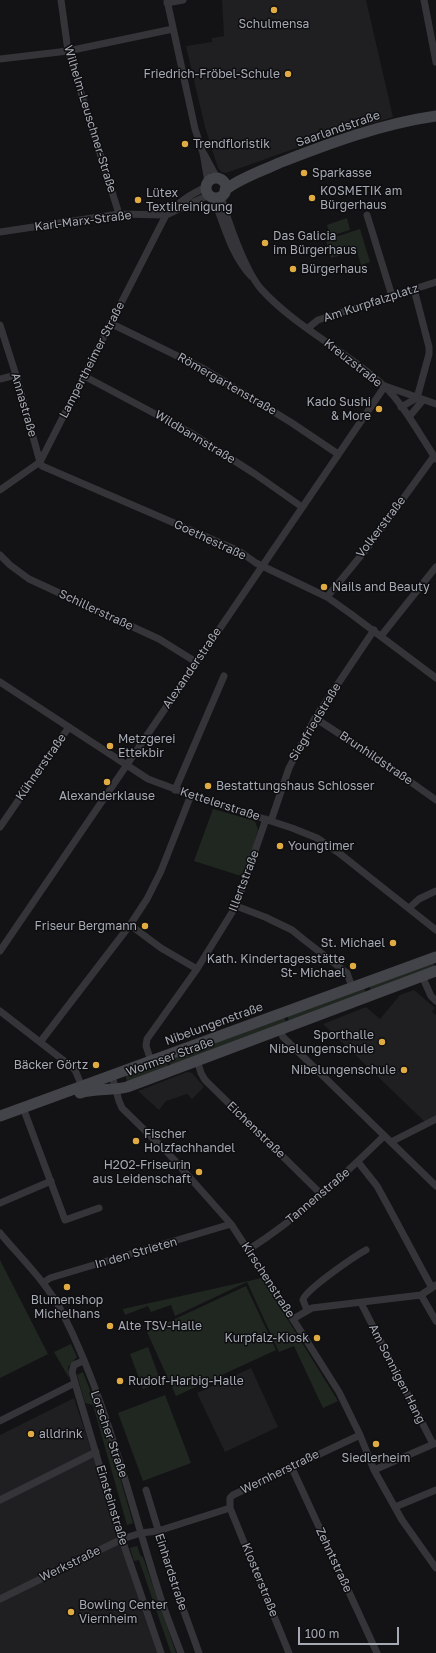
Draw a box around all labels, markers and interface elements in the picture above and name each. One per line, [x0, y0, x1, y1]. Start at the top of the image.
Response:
marker: Schulmensa [269, 5, 279, 15]
place label: Schulmensa [239, 17, 309, 31]
street label: Wilhelm-Leuschner-Straße [61, 43, 119, 195]
place label: Friedrich-Fröbel-Schule [144, 67, 280, 81]
marker: Friedrich-Fröbel-Schule [283, 69, 293, 79]
street label: Saarlandstraße [294, 108, 382, 150]
place label: Trendfloristik [193, 137, 270, 151]
marker: Trendfloristik [180, 139, 190, 149]
place label: Sparkasse [312, 166, 372, 180]
marker: Sparkasse [299, 168, 309, 178]
place label: KOSMETIK am Bürgerhaus [320, 184, 402, 212]
place label: Lütex Textilreinigung [146, 186, 233, 214]
marker: KOSMETIK am Bürgerhaus [307, 193, 317, 203]
marker: Lütex Textilreinigung [133, 195, 143, 205]
street label: Karl-Marx-Straße [34, 208, 132, 234]
place label: Das Galicia im Bürgerhaus [273, 229, 356, 257]
marker: Das Galicia im Bürgerhaus [260, 238, 270, 248]
place label: Bürgerhaus [301, 262, 368, 276]
marker: Bürgerhaus [288, 264, 298, 274]
street label: Am Kurpfalzplatz [322, 281, 420, 325]
street label: Lampertheimer Straße [56, 299, 128, 421]
street label: Kreuzstraße [321, 336, 385, 390]
street label: Römergartenstraße [175, 350, 279, 418]
street label: Annastraße [8, 371, 40, 439]
place label: Kado Sushi & More [307, 395, 371, 423]
marker: Kado Sushi & More [374, 404, 384, 414]
street label: Wildbannstraße [152, 407, 238, 467]
street label: Volkerstraße [353, 494, 409, 560]
street label: Goethestraße [172, 517, 248, 563]
place label: Nails and Beauty [332, 580, 430, 594]
marker: Nails and Beauty [319, 582, 329, 592]
street label: Schillerstraße [57, 586, 135, 634]
street label: Alexanderstraße [160, 625, 224, 711]
street label: Siegfriedstraße [286, 680, 344, 764]
street label: Brunhildstraße [337, 728, 415, 788]
street label: Kühnerstraße [13, 731, 69, 803]
place label: Metzgerei Ettekbir [118, 732, 176, 760]
marker: Metzgerei Ettekbir [105, 741, 115, 751]
marker: Alexanderklause [102, 777, 112, 787]
place label: Bestattungshaus Schlosser [216, 779, 374, 793]
marker: Bestattungshaus Schlosser [203, 781, 213, 791]
street label: Kettelerstraße [178, 784, 262, 824]
place label: Alexanderklause [59, 789, 155, 803]
place label: Youngtimer [288, 839, 354, 853]
marker: Youngtimer [275, 841, 285, 851]
street label: Illertstraße [226, 848, 262, 914]
place label: Friseur Bergmann [35, 919, 137, 933]
marker: Friseur Bergmann [140, 921, 150, 931]
place label: St. Michael [321, 936, 385, 950]
marker: St. Michael [388, 938, 398, 948]
place label: Kath. Kindertagesstätte St- Michael [207, 952, 345, 980]
marker: Kath. Kindertagesstätte St- Michael [348, 961, 358, 971]
street label: Nibelungenstraße [163, 1000, 265, 1048]
place label: Sporthalle Nibelungenschule [269, 1028, 374, 1056]
street label: Wormser Straße [124, 1034, 216, 1080]
marker: Sporthalle Nibelungenschule [377, 1037, 387, 1047]
place label: Bäcker Görtz [14, 1058, 88, 1072]
marker: Bäcker Görtz [91, 1060, 101, 1070]
place label: Nibelungenschule [291, 1063, 396, 1077]
marker: Nibelungenschule [399, 1065, 409, 1075]
street label: Eichenstraße [224, 1099, 288, 1161]
place label: Fischer Holzfachhandel [144, 1127, 235, 1155]
marker: Fischer Holzfachhandel [131, 1136, 141, 1146]
place label: H2O2-Friseurin aus Leidenschaft [93, 1158, 191, 1186]
street label: Tannenstraße [283, 1165, 353, 1227]
marker: H2O2-Friseurin aus Leidenschaft [194, 1167, 204, 1177]
street label: In den Strieten [93, 1234, 179, 1272]
street label: Kirschenstraße [238, 1240, 298, 1320]
marker: Blumenshop Michelhans [62, 1282, 72, 1292]
place label: Blumenshop Michelhans [31, 1293, 103, 1321]
place label: Alte TSV-Halle [118, 1319, 202, 1333]
marker: Alte TSV-Halle [105, 1321, 115, 1331]
street label: Am Sonnigen Hang [366, 1322, 428, 1426]
place label: Kurpfalz-Kiosk [225, 1331, 309, 1345]
marker: Kurpfalz-Kiosk [312, 1333, 322, 1343]
place label: Rudolf-Harbig-Halle [128, 1374, 244, 1388]
marker: Rudolf-Harbig-Halle [115, 1376, 125, 1386]
street label: Lorscher Straße [87, 1389, 131, 1479]
place label: alldrink [39, 1427, 83, 1441]
marker: alldrink [26, 1429, 36, 1439]
marker: Siedlerheim [371, 1439, 381, 1449]
street label: Wernherstraße [238, 1447, 322, 1497]
place label: Siedlerheim [342, 1451, 410, 1465]
street label: Einsteinstraße [93, 1463, 131, 1547]
street label: Zehntstraße [313, 1525, 355, 1595]
street label: Einhardstraße [152, 1532, 190, 1612]
street label: Klosterstraße [239, 1541, 281, 1619]
street label: Werkstraße [37, 1543, 103, 1585]
place label: Bowling Center Viernheim [79, 1598, 167, 1626]
marker: Bowling Center Viernheim [66, 1607, 76, 1617]
scale bar [300, 1619, 401, 1645]
text: 100 m [305, 1626, 339, 1641]

